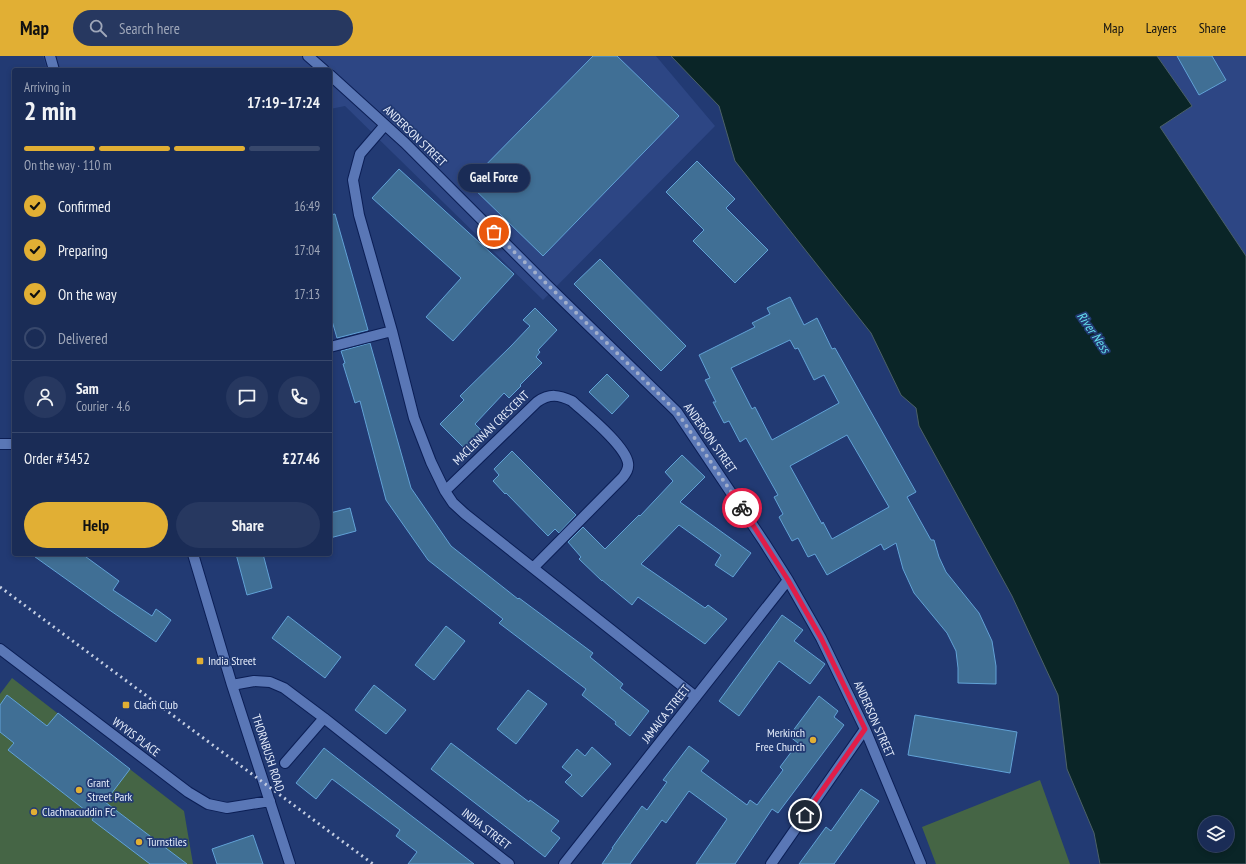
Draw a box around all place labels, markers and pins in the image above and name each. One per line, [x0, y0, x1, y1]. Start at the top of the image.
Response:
callout: Gael Force [458, 164, 530, 192]
pin [477, 215, 511, 249]
place label: India Street [208, 653, 257, 668]
marker: India Street [195, 656, 205, 666]
place label: Clach Club [134, 697, 178, 712]
marker: Clach Club [121, 700, 131, 710]
place label: Merkinch Free Church [756, 725, 805, 754]
marker: Merkinch Free Church [808, 735, 818, 745]
place label: Grant Street Park [87, 775, 133, 804]
marker: Grant Street Park [74, 785, 84, 795]
pin [788, 798, 822, 832]
place label: Clachnacuddin FC [42, 804, 116, 819]
marker: Clachnacuddin FC [29, 807, 39, 817]
place label: Turnstiles [147, 834, 187, 849]
marker: Turnstiles [134, 837, 144, 847]

